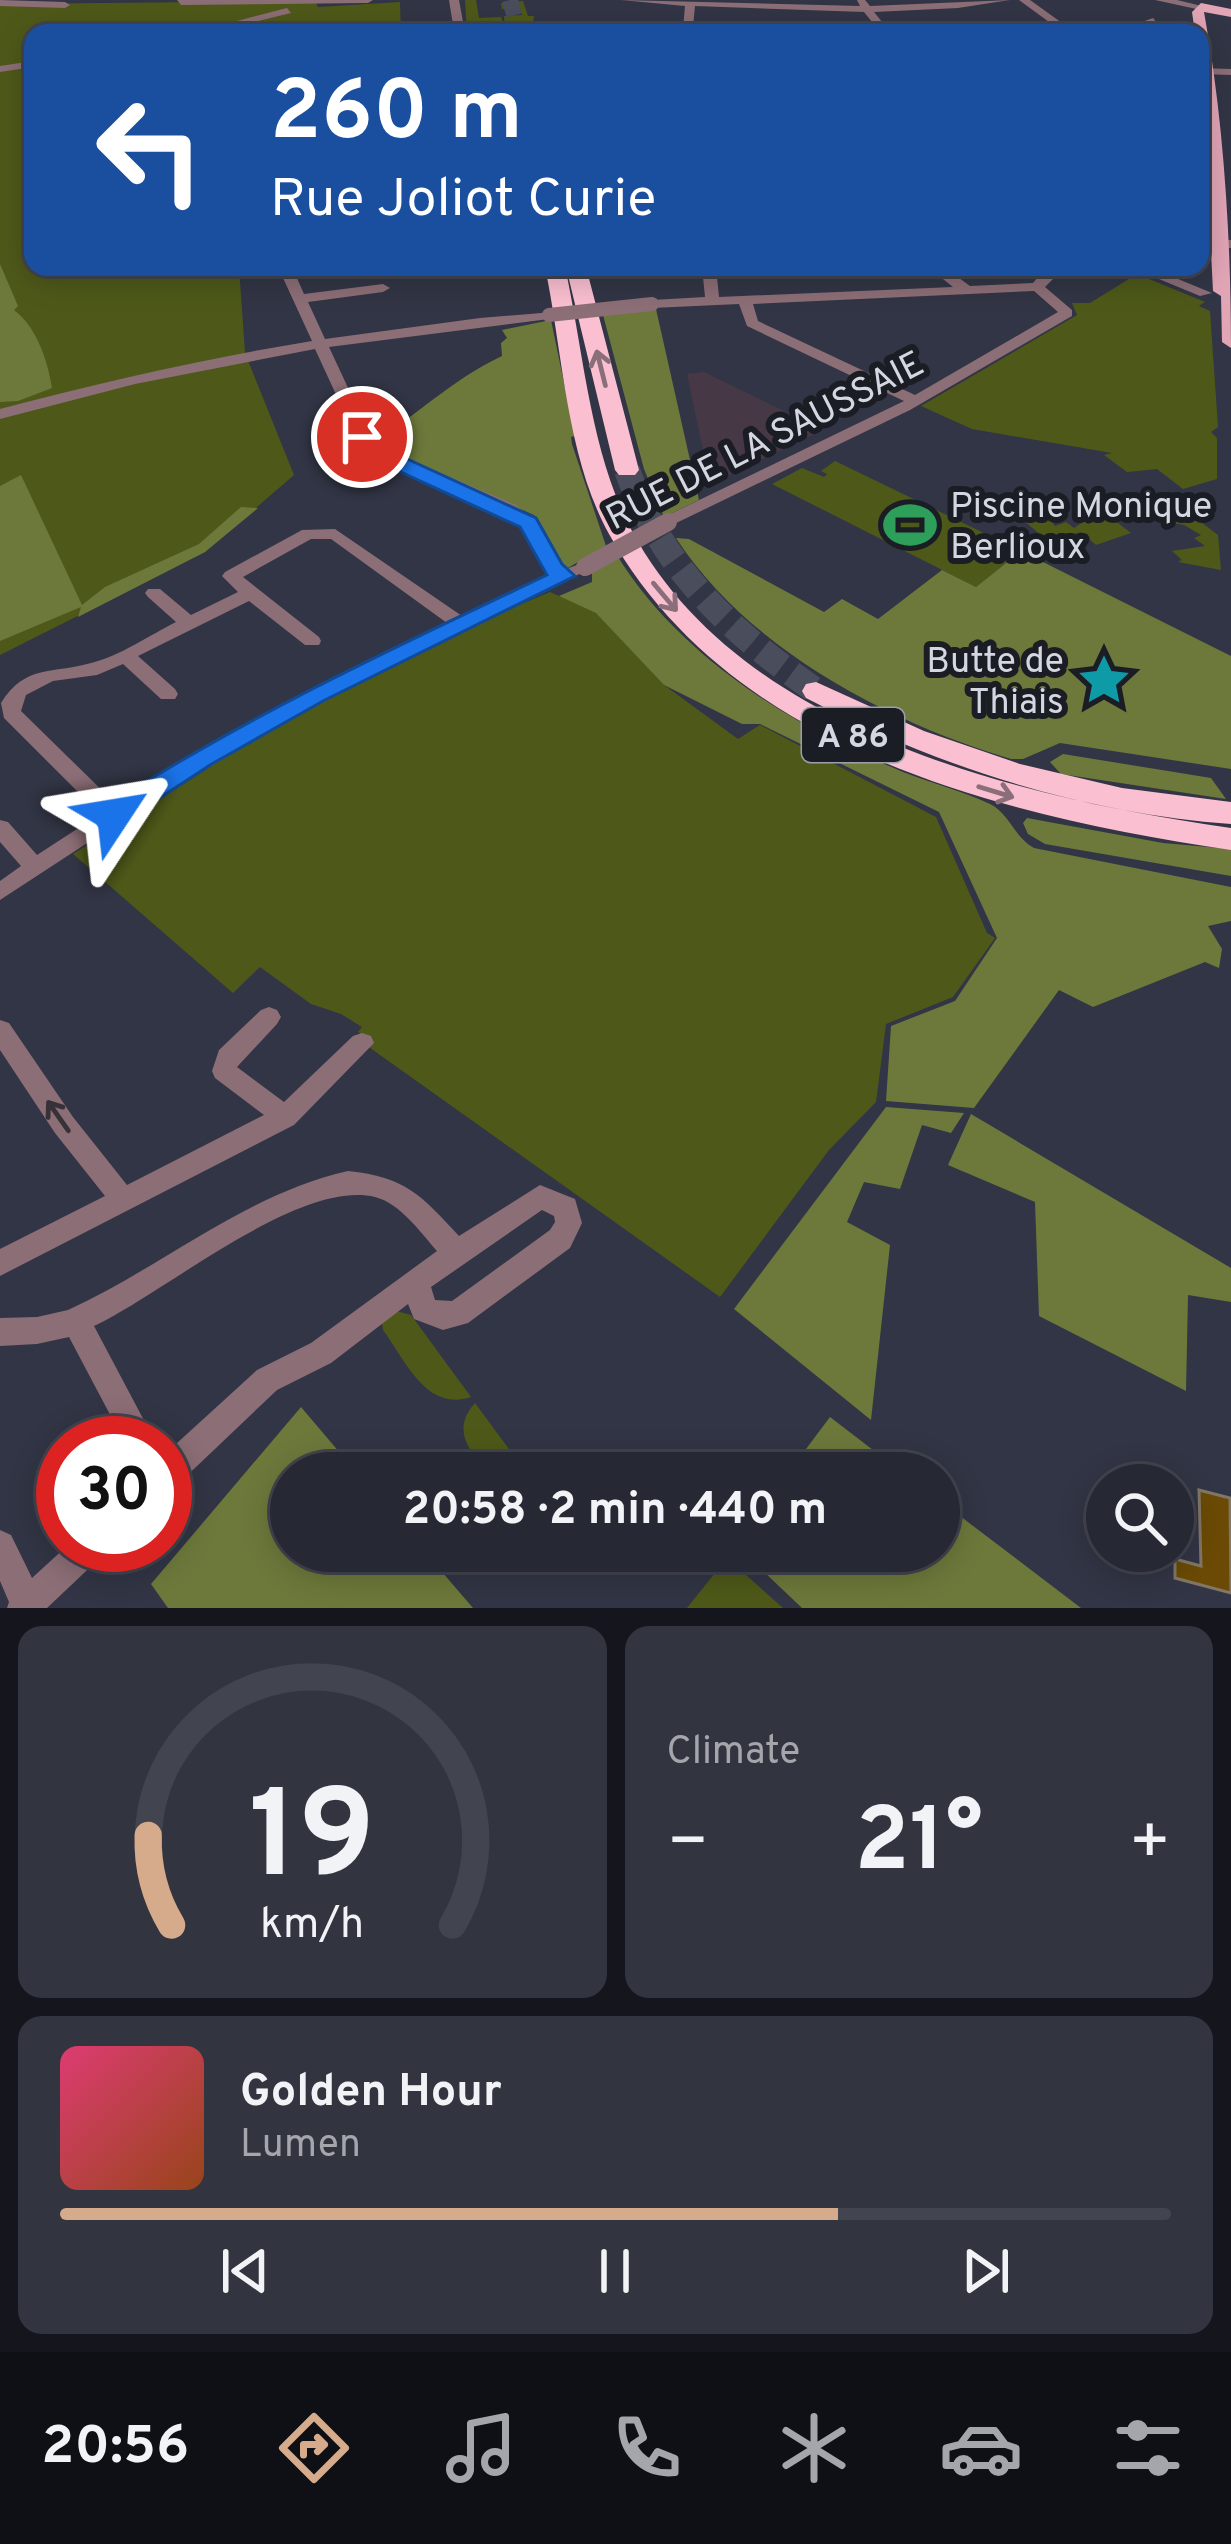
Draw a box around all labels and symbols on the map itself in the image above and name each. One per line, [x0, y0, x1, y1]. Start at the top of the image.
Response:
street label: RUE DE LA SAUSSAIE [599, 342, 933, 543]
one-way arrow [589, 350, 611, 388]
pin [311, 386, 413, 488]
place label: Piscine Monique Berlioux [950, 485, 1212, 572]
sports icon: Piscine Monique Berlioux [881, 496, 939, 554]
one-way arrow [650, 581, 678, 612]
place label: Butte de Thiais [926, 640, 1064, 727]
place icon: Butte de Thiais [1075, 651, 1133, 709]
road number: A 86 [802, 708, 904, 762]
position arrow [51, 752, 177, 878]
one-way arrow [976, 783, 1014, 805]
one-way arrow [46, 1100, 71, 1133]
speed limit sign: 30 [36, 1416, 192, 1572]

